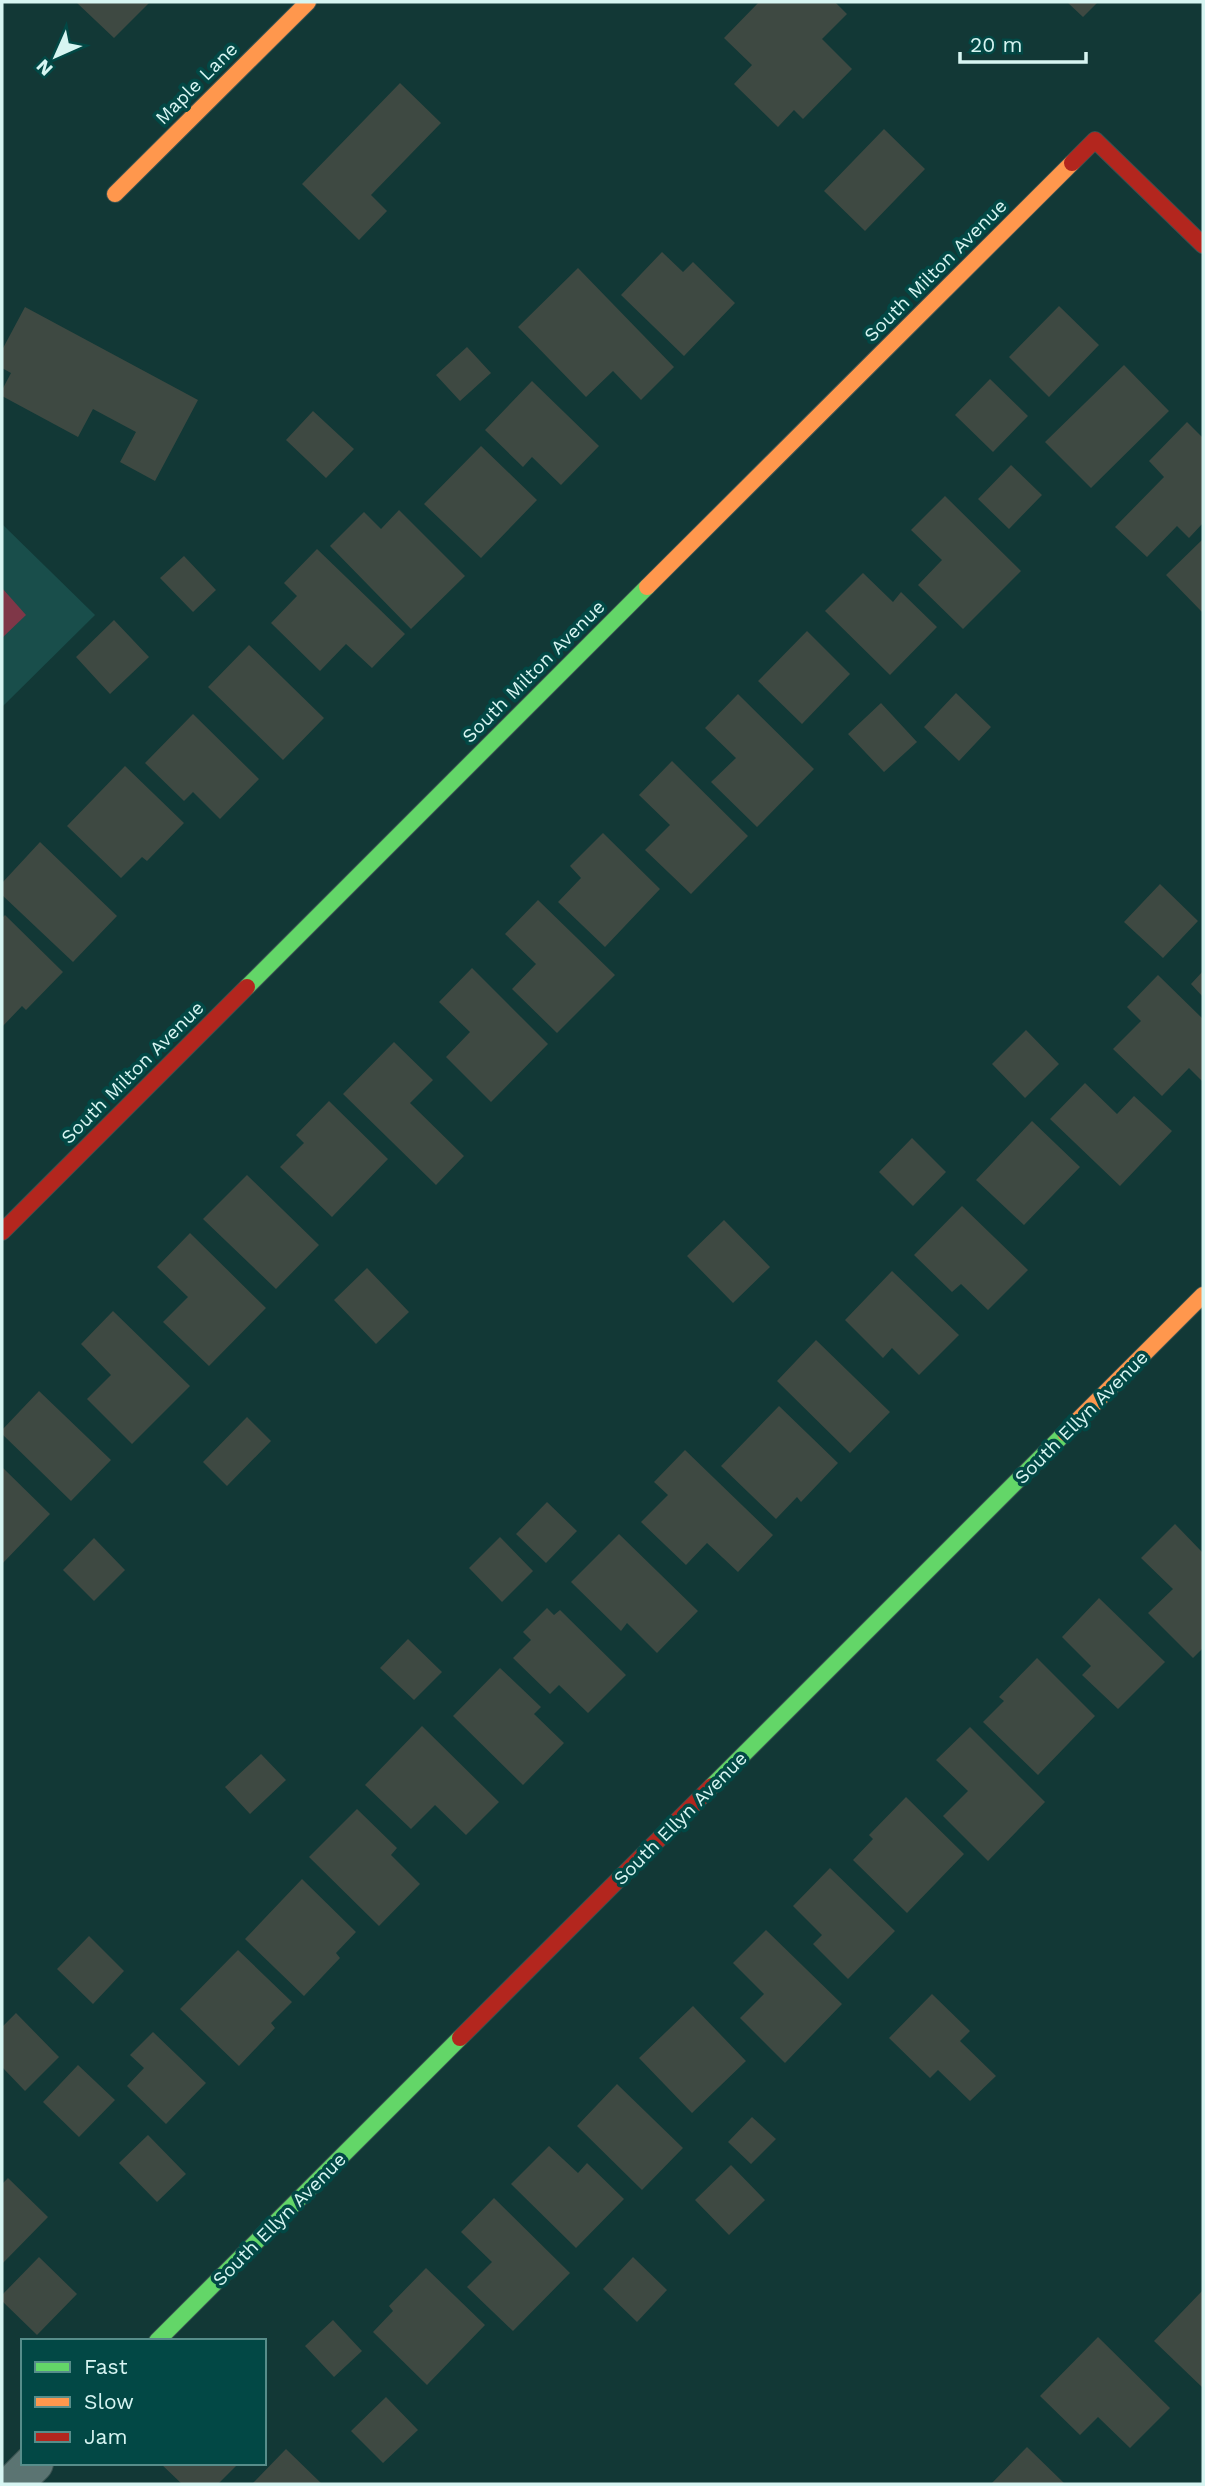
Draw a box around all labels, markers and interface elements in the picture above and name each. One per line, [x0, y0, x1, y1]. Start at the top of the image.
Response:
north arrow [21, 21, 91, 91]
scale bar [960, 21, 1086, 65]
text: 20 m [970, 32, 1022, 57]
street label: Maple Lane [150, 37, 242, 129]
text: N [31, 55, 57, 81]
street label: South Milton Avenue [859, 194, 1011, 346]
street label: South Milton Avenue [457, 595, 609, 747]
street label: South Milton Avenue [56, 996, 208, 1148]
street label: South Ellyn Avenue [1010, 1346, 1153, 1489]
street label: South Ellyn Avenue [609, 1747, 752, 1890]
street label: South Ellyn Avenue [208, 2148, 351, 2291]
legend [21, 2339, 266, 2465]
text: Fast [84, 2354, 128, 2379]
text: Slow [84, 2389, 134, 2414]
text: Jam [84, 2424, 127, 2449]

